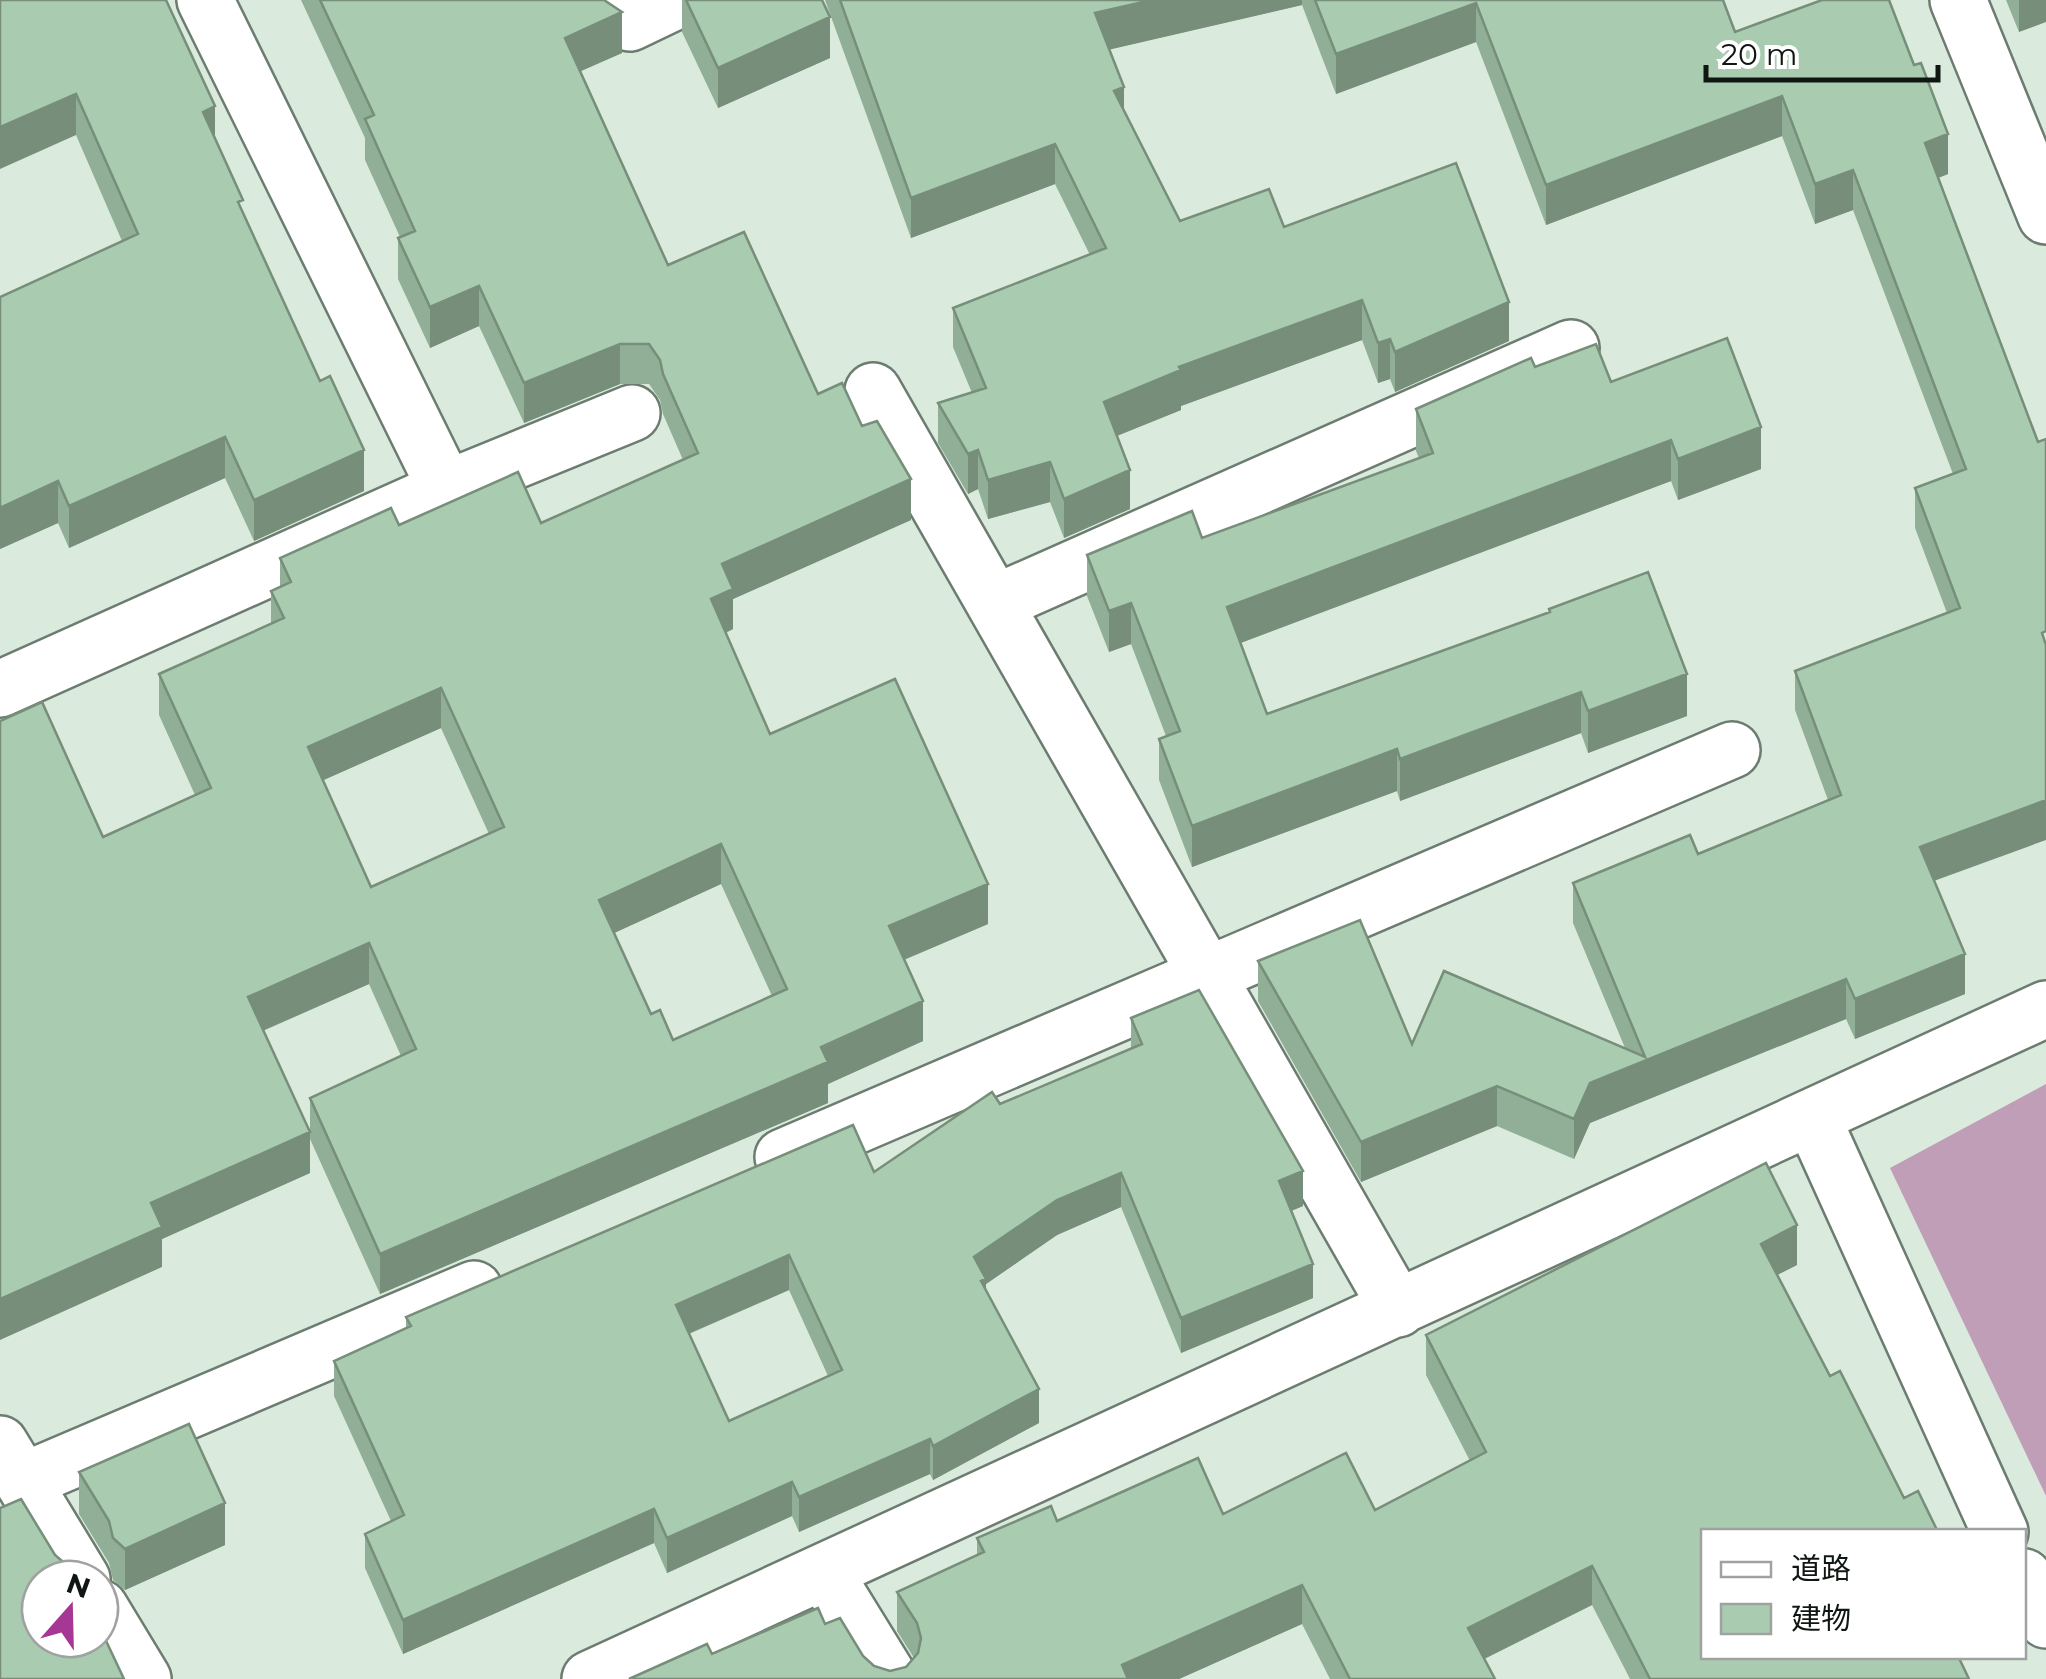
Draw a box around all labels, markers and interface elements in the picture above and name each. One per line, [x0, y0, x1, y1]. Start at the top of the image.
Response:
scale bar [1706, 20, 1938, 82]
text: 20 m [1721, 36, 1798, 73]
legend [1701, 1529, 2026, 1659]
text: 道路 [1791, 1550, 1851, 1587]
north arrow [20, 1559, 120, 1659]
text: N [62, 1566, 95, 1605]
text: 建物 [1791, 1600, 1851, 1637]

